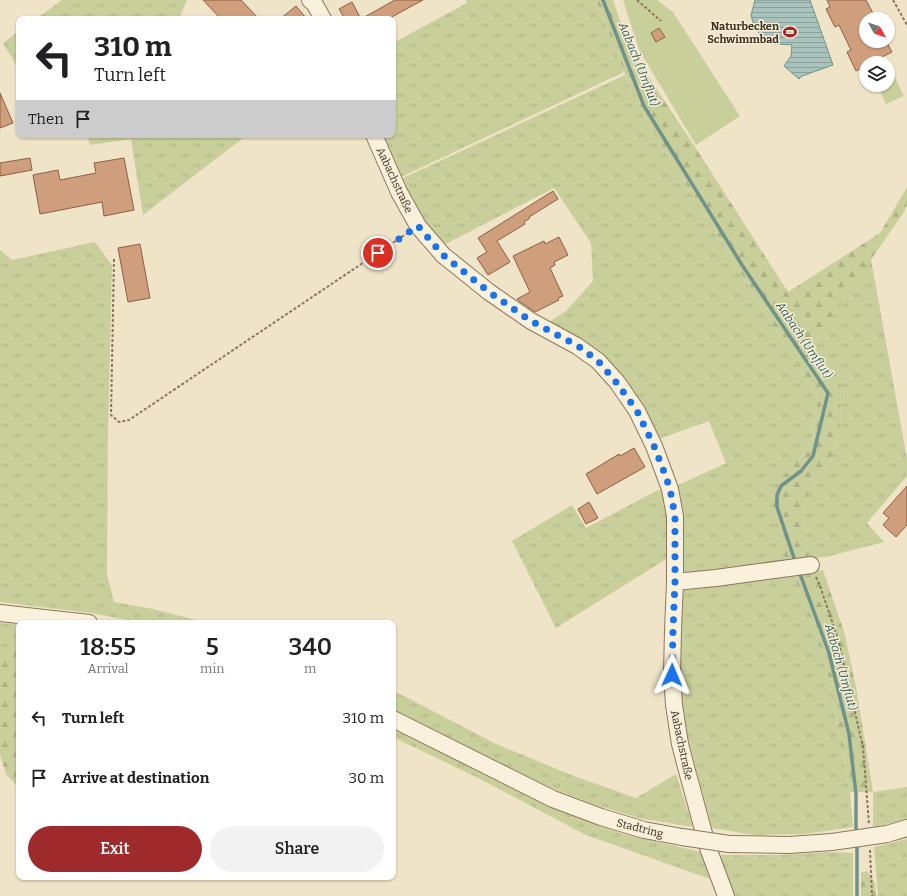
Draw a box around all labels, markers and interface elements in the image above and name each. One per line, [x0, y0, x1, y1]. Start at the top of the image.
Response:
north arrow [859, 12, 895, 48]
map controls [859, 12, 895, 92]
water label: Aabach (Umflut) [615, 19, 663, 108]
place label: Naturbecken Schwimmbad [707, 20, 779, 46]
sports icon: Naturbecken Schwimmbad [782, 24, 798, 40]
text: 310 m [94, 30, 172, 63]
icon: left [28, 32, 80, 84]
button: layers [859, 56, 895, 92]
text: Turn left [94, 64, 166, 86]
icon: arrive [72, 108, 94, 130]
text: Then [28, 110, 64, 128]
street label: Aabachstraße [374, 145, 415, 215]
pin [361, 236, 395, 270]
icon: arrive [367, 242, 389, 264]
water label: Aabach (Umflut) [773, 298, 836, 381]
water label: Aabach (Umflut) [822, 621, 861, 712]
text: 18:55 [80, 633, 136, 661]
text: 5 [206, 633, 219, 661]
text: 340 [289, 633, 332, 661]
position arrow [651, 654, 693, 696]
text: Arrival [87, 661, 129, 676]
text: min [200, 661, 225, 676]
text: m [304, 661, 316, 676]
icon: left [28, 707, 50, 729]
text: Turn left [62, 709, 124, 727]
text: 310 m [342, 709, 384, 727]
street label: Aabachstraße [668, 709, 695, 781]
icon: arrive [28, 767, 50, 789]
text: Arrive at destination [62, 769, 209, 787]
text: 30 m [349, 769, 384, 787]
street label: Stadtring [615, 816, 665, 841]
button: Exit [28, 826, 202, 872]
button: Share [210, 826, 384, 872]

